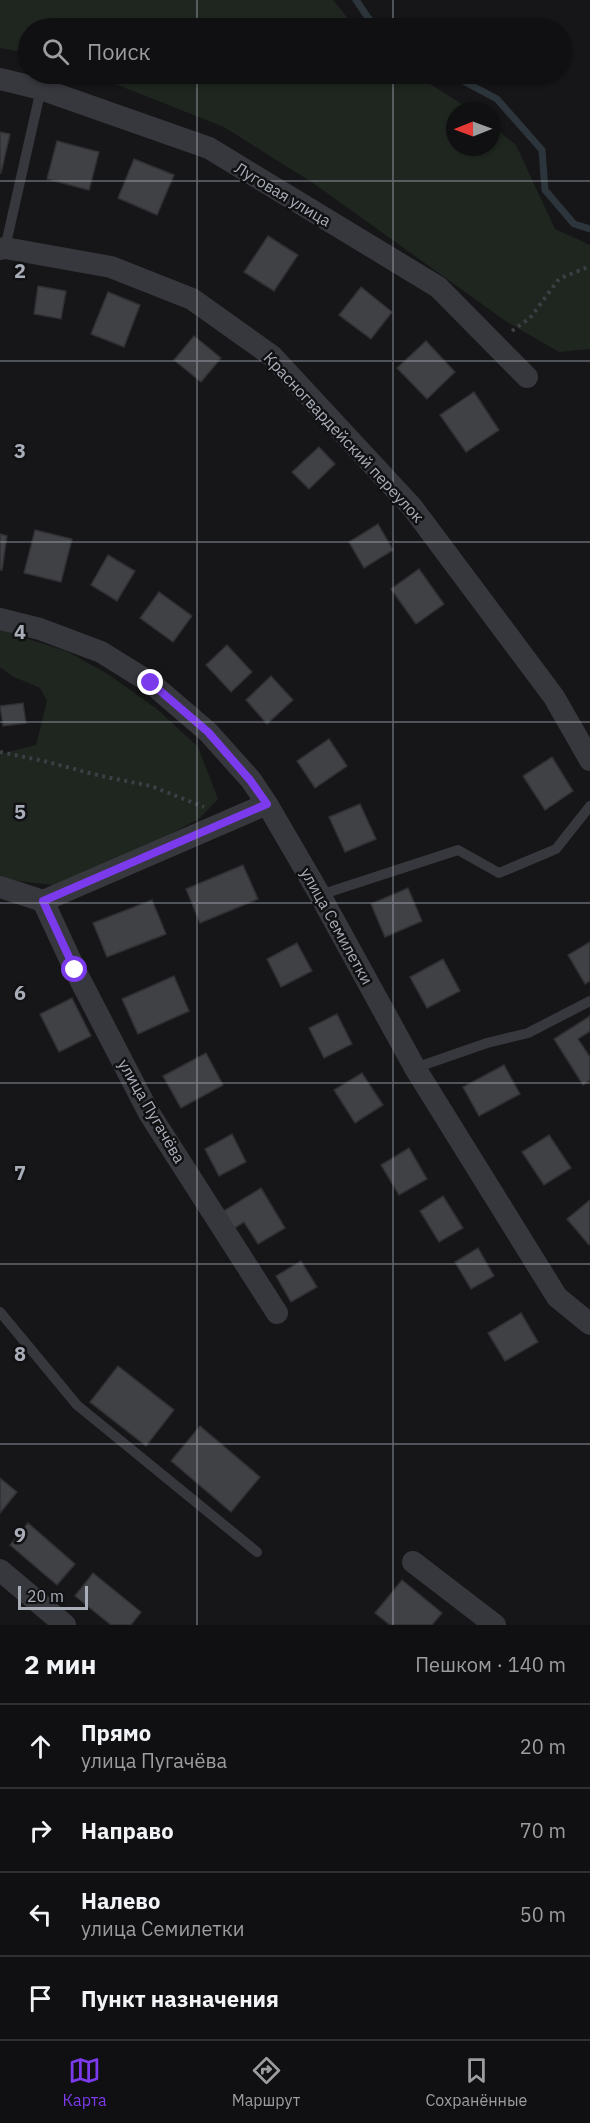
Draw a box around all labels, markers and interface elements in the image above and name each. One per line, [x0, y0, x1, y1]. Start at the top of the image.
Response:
search box [18, 18, 572, 84]
icon: search [39, 35, 72, 68]
text: Поиск [87, 37, 151, 66]
north arrow [446, 102, 500, 156]
street label: Луговая улица [231, 157, 335, 231]
text: 2 [14, 257, 26, 284]
street label: Красногвардейский переулок [260, 348, 429, 527]
text: 3 [14, 437, 26, 464]
text: 4 [14, 618, 26, 645]
route end [137, 669, 163, 695]
text: 5 [14, 798, 26, 825]
street label: улица Семилетки [297, 864, 377, 988]
route start [61, 956, 87, 982]
text: 6 [14, 979, 26, 1006]
street label: улица Пугачёва [114, 1055, 190, 1167]
text: 7 [14, 1159, 26, 1186]
text: 8 [14, 1340, 26, 1367]
text: 9 [14, 1521, 26, 1548]
scale bar [18, 1583, 88, 1610]
text: 20 m [27, 1586, 64, 1606]
text: 2 мин [24, 1647, 96, 1681]
text: Пешком · 140 m [415, 1651, 566, 1678]
text: Прямо [81, 1718, 151, 1747]
icon: ahead [24, 1730, 57, 1763]
text: 20 m [520, 1733, 566, 1760]
text: улица Пугачёва [81, 1747, 227, 1774]
icon: right [24, 1814, 57, 1847]
text: Направо [81, 1816, 174, 1845]
text: 70 m [520, 1817, 566, 1844]
text: Налево [81, 1886, 160, 1915]
icon: left [24, 1898, 57, 1931]
text: 50 m [520, 1901, 566, 1928]
text: улица Семилетки [81, 1915, 244, 1942]
icon: arrive [24, 1982, 57, 2015]
text: Пункт назначения [81, 1984, 279, 2013]
tab: Карта [63, 2054, 107, 2110]
tab: Маршрут [232, 2054, 300, 2110]
tab: Сохранённые [425, 2054, 527, 2110]

